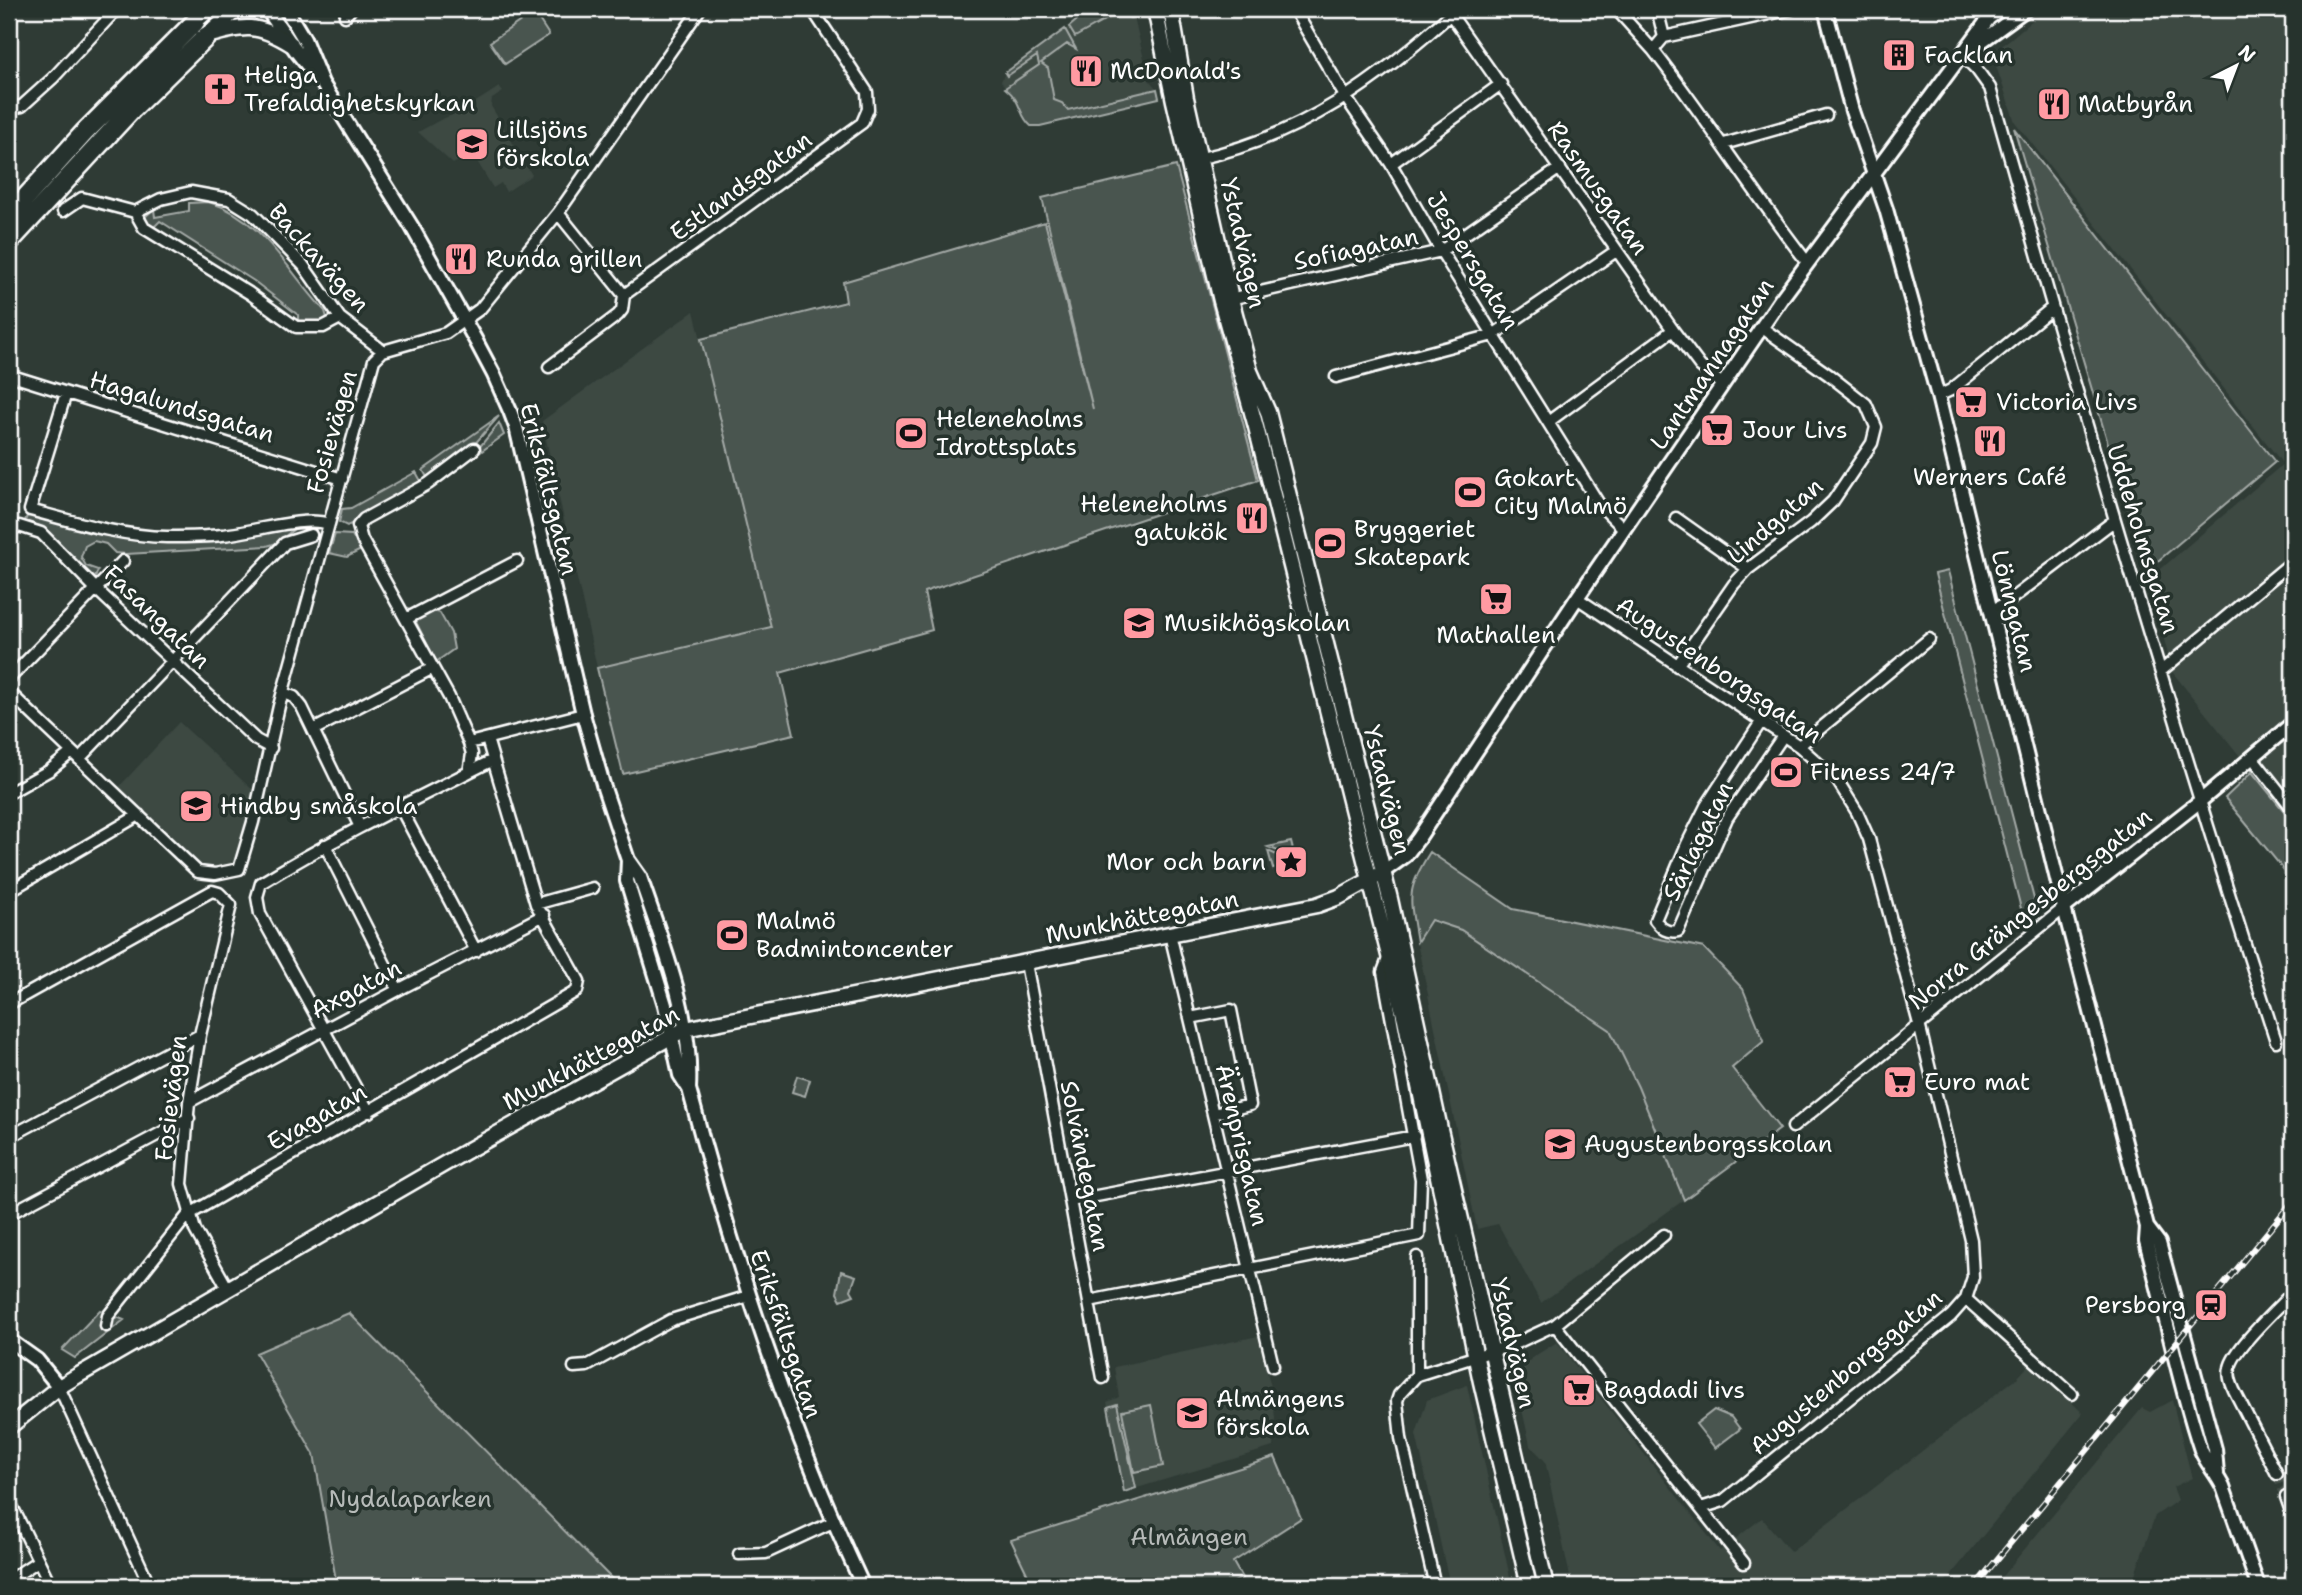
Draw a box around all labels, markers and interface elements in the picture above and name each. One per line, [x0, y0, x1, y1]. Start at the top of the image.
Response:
north arrow [2200, 32, 2270, 102]
building icon: Facklan [1880, 36, 1918, 74]
place label: Facklan [1924, 39, 2013, 71]
text: N [2233, 39, 2261, 68]
restaurant icon: McDonald's [1067, 52, 1105, 90]
place label: McDonald's [1110, 55, 1242, 87]
place label: Heliga Trefaldighetskyrkan [244, 59, 475, 119]
church icon: Heliga Trefaldighetskyrkan [201, 70, 239, 108]
restaurant icon: Matbyrån [2035, 85, 2073, 123]
place label: Matbyrån [2078, 88, 2193, 120]
place label: Lillsjöns förskola [496, 114, 589, 174]
street label: Rasmusgatan [1540, 115, 1656, 261]
street label: Estlandsgatan [664, 124, 818, 248]
school or university icon: Lillsjöns förskola [453, 125, 491, 163]
street label: Ystadvägen [1212, 175, 1274, 311]
street label: Jespersgatan [1419, 186, 1527, 336]
street label: Backavägen [261, 196, 377, 320]
street label: Sofiagatan [1291, 220, 1421, 278]
restaurant icon: Runda grillen [442, 240, 480, 278]
place label: Runda grillen [486, 243, 642, 275]
street label: Lantmannagatan [1643, 272, 1781, 456]
street label: Hagalundsgatan [86, 364, 278, 450]
street label: Fosievägen [299, 366, 365, 498]
supermarket icon: Victoria Livs [1952, 383, 1990, 421]
place label: Victoria Livs [1996, 386, 2138, 418]
street label: Eriksfältsgatan [512, 400, 586, 578]
place label: Heleneholms Idrottsplats [936, 403, 1084, 463]
supermarket icon: Jour Livs [1698, 411, 1736, 449]
sports icon: Heleneholms Idrottsplats [892, 414, 930, 452]
place label: Jour Livs [1742, 414, 1848, 446]
restaurant icon: Werners Café [1971, 422, 2009, 460]
street label: Uddeholmsgatan [2099, 440, 2187, 638]
place label: Werners Café [1913, 461, 2067, 493]
place label: Gokart City Malmö [1494, 462, 1627, 522]
street label: Lindgatan [1720, 470, 1830, 572]
sports icon: Gokart City Malmö [1451, 473, 1489, 511]
place label: Heleneholms gatukök [1080, 488, 1228, 548]
restaurant icon: Heleneholms gatukök [1233, 499, 1271, 537]
place label: Bryggeriet Skatepark [1354, 513, 1475, 573]
sports icon: Bryggeriet Skatepark [1311, 524, 1349, 562]
street label: Lönngatan [1983, 547, 2045, 675]
street label: Fasangatan [97, 558, 217, 676]
supermarket icon: Mathallen [1477, 580, 1515, 618]
street label: Augustenborgsgatan [1610, 589, 1828, 751]
school or university icon: Musikhögskolan [1120, 604, 1158, 642]
place label: Musikhögskolan [1164, 607, 1350, 639]
place label: Mathallen [1436, 619, 1556, 651]
street label: Ystadvägen [1355, 722, 1419, 858]
sports icon: Fitness 24/7 [1767, 753, 1805, 791]
place label: Fitness 24/7 [1810, 756, 1956, 788]
street label: Särlagatan [1655, 776, 1741, 906]
school or university icon: Hindby småskola [177, 787, 215, 825]
place label: Hindby småskola [220, 790, 417, 822]
street label: Norra Grängesbergsgatan [1902, 801, 2158, 1017]
place icon: Mor och barn [1272, 843, 1310, 881]
place label: Mor och barn [1106, 846, 1266, 878]
street label: Munkhättegatan [1043, 883, 1241, 951]
place label: Malmö Badmintoncenter [756, 905, 954, 965]
sports icon: Malmö Badmintoncenter [713, 916, 751, 954]
street label: Axgatan [305, 952, 407, 1026]
street label: Munkhättegatan [497, 998, 685, 1118]
street label: Fosievägen [147, 1033, 195, 1163]
street label: Ärenprisgatan [1208, 1061, 1276, 1229]
supermarket icon: Euro mat [1881, 1063, 1919, 1101]
place label: Euro mat [1924, 1066, 2030, 1098]
street label: Evagatan [262, 1076, 372, 1158]
street label: Solvändegatan [1053, 1078, 1117, 1254]
school or university icon: Augustenborgsskolan [1541, 1125, 1579, 1163]
place label: Augustenborgsskolan [1584, 1128, 1832, 1160]
street label: Eriksfältsgatan [742, 1245, 830, 1423]
street label: Ystadvägen [1482, 1275, 1544, 1411]
street label: Augustenborgsgatan [1743, 1282, 1949, 1462]
station icon: Persborg [2192, 1286, 2230, 1324]
place label: Persborg [2085, 1289, 2186, 1321]
supermarket icon: Bagdadi livs [1560, 1371, 1598, 1409]
place label: Bagdadi livs [1604, 1374, 1745, 1406]
place label: Almängens förskola [1216, 1383, 1345, 1443]
school or university icon: Almängens förskola [1173, 1394, 1211, 1432]
park label: Nydalaparken [328, 1483, 492, 1515]
park label: Almängen [1130, 1521, 1248, 1553]

